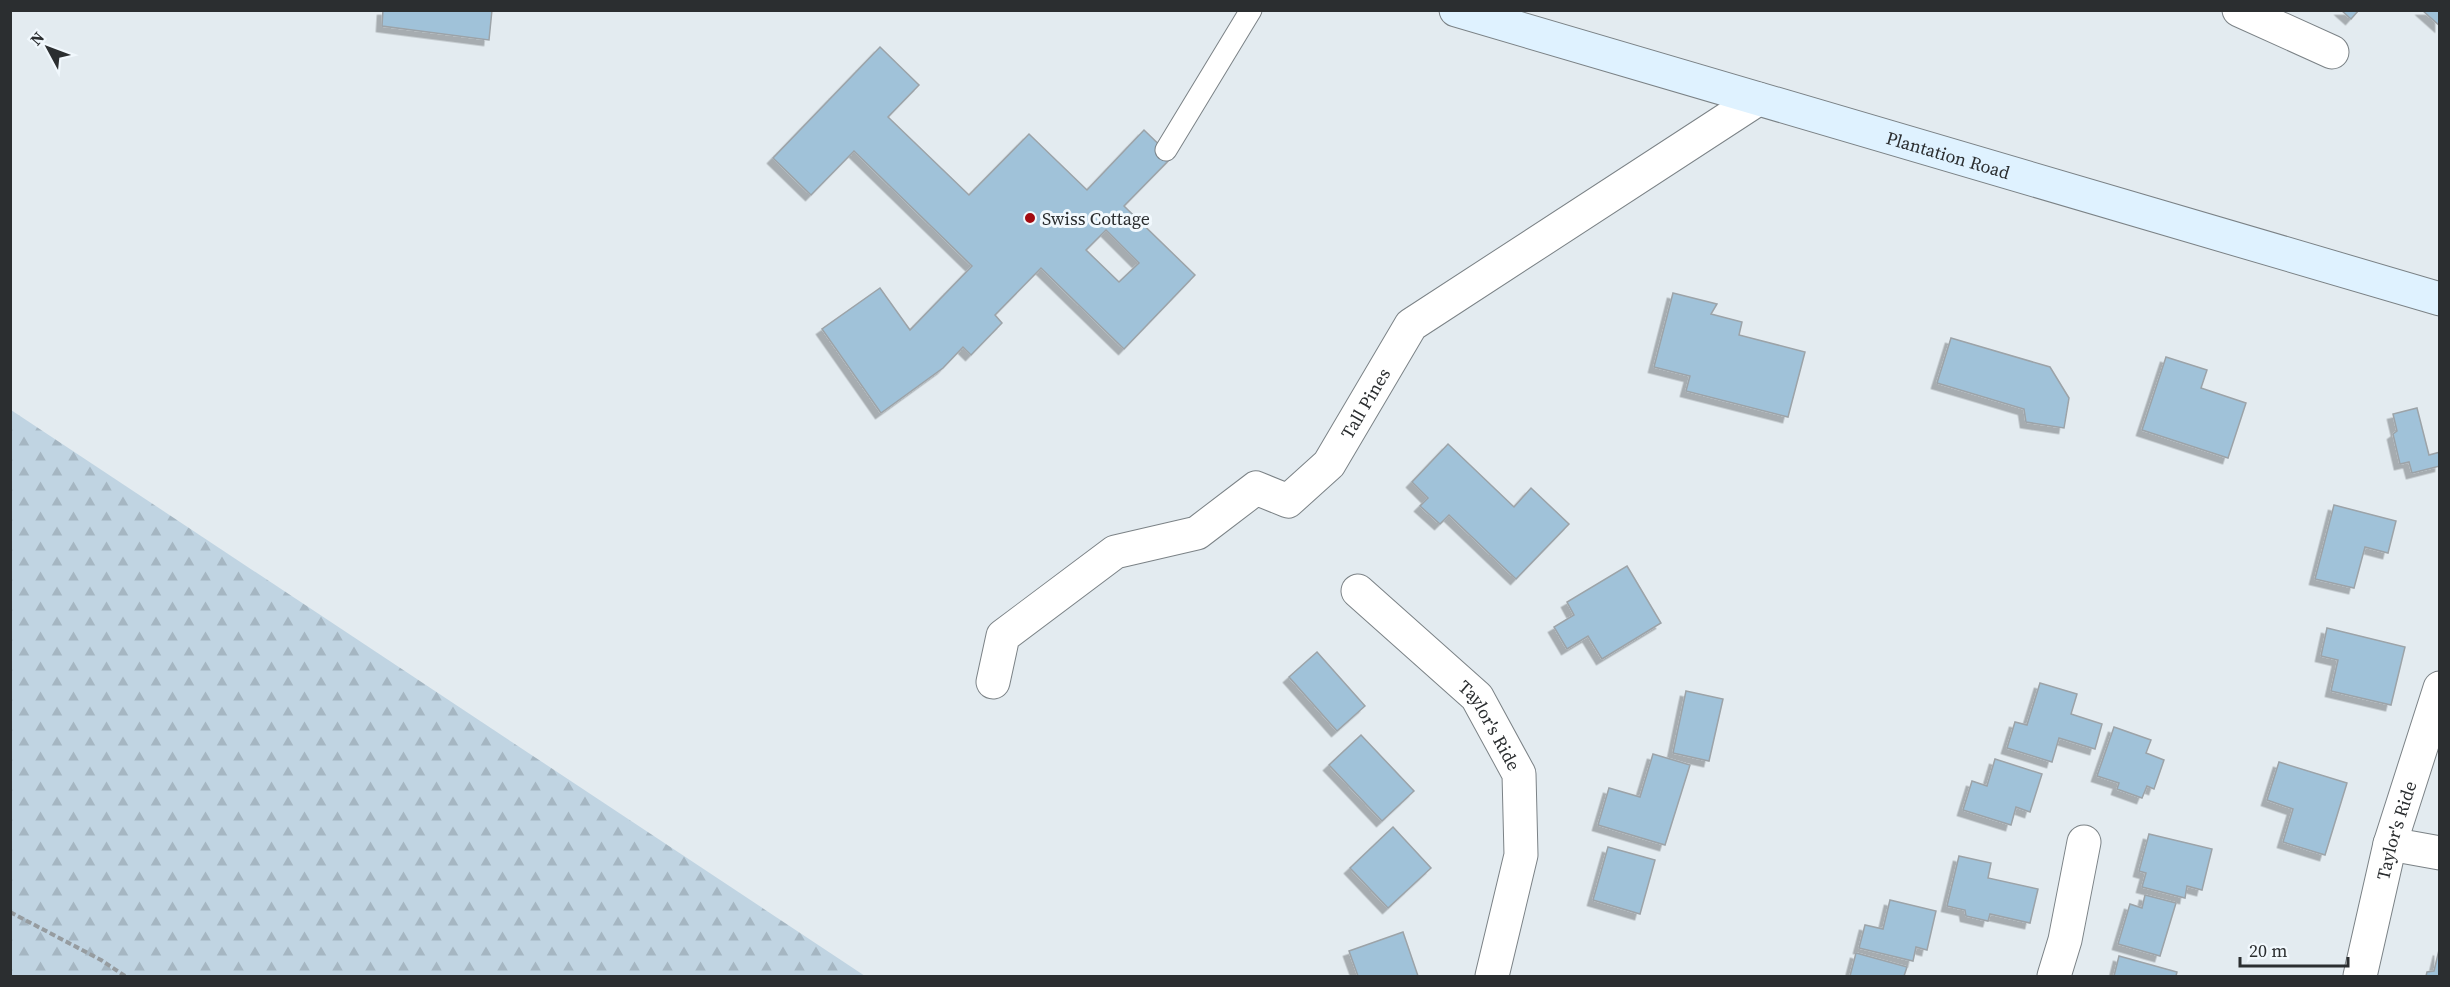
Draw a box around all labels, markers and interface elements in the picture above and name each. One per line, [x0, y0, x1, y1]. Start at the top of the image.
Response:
north arrow [18, 18, 78, 78]
text: N [25, 26, 49, 50]
street label: Plantation Road [1883, 125, 2013, 185]
place label: Swiss Cottage [1042, 206, 1150, 231]
marker: Swiss Cottage [1023, 211, 1037, 225]
street label: Tall Pines [1334, 363, 1396, 443]
street label: Taylor's Ride [1453, 674, 1527, 775]
street label: Taylor's Ride [2370, 778, 2422, 882]
scale bar [2240, 930, 2348, 968]
text: 20 m [2249, 938, 2287, 963]

